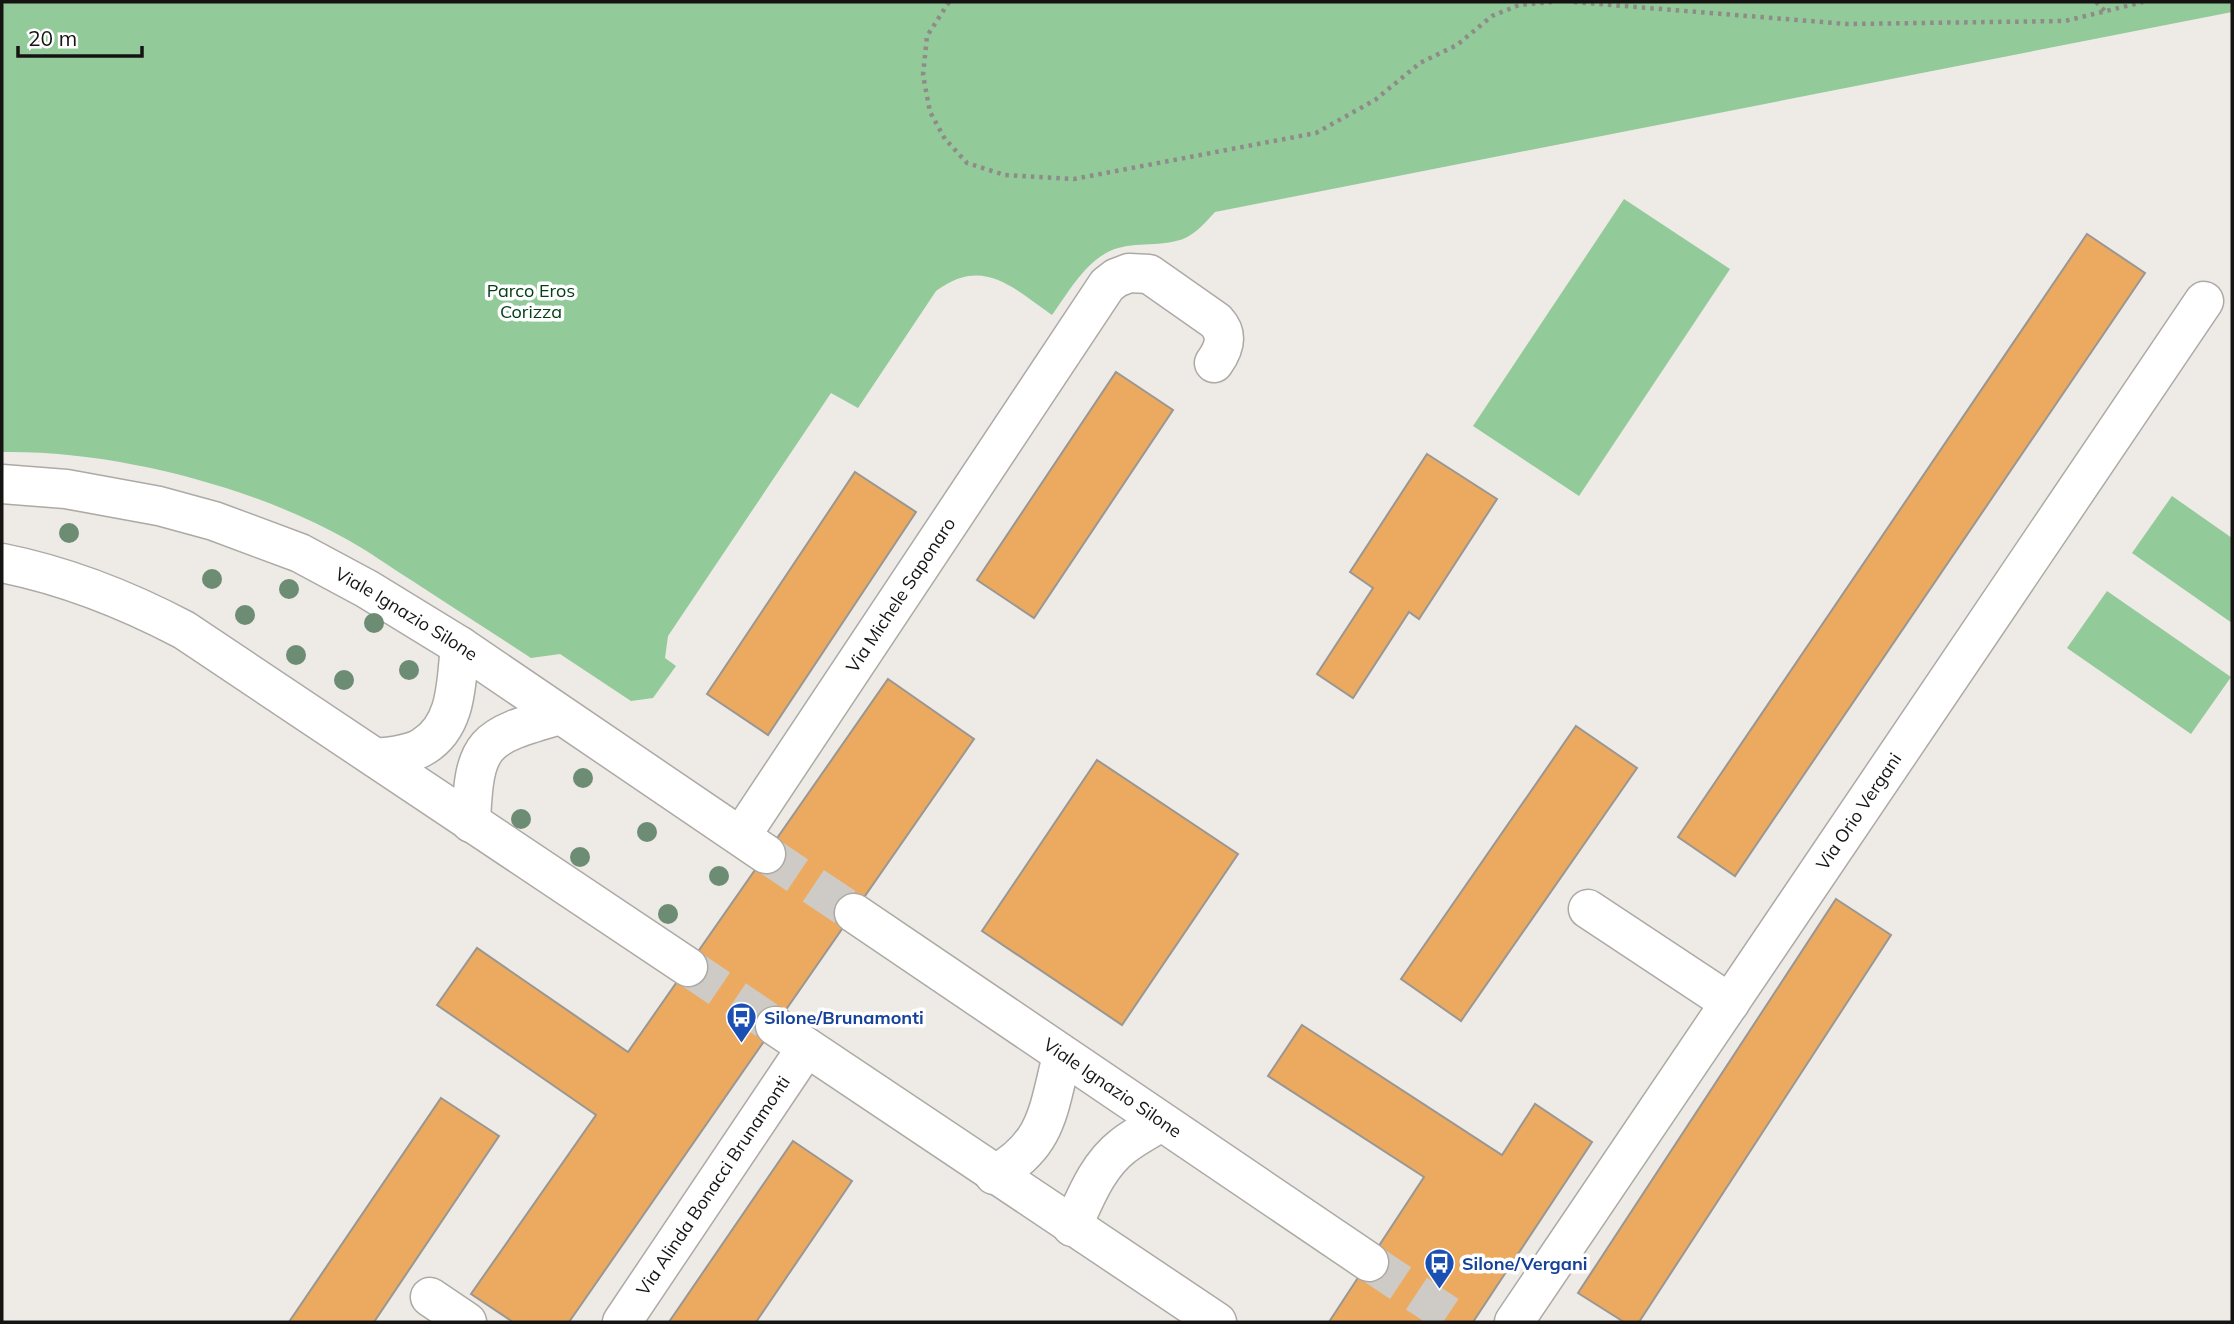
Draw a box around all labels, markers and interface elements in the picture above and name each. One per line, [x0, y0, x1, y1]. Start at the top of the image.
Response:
scale bar [18, 14, 142, 58]
text: 20 m [28, 25, 77, 51]
park label: Parco Eros Corizza [487, 279, 575, 323]
street label: Via Michele Saponaro [841, 513, 960, 677]
street label: Viale Ignazio Silone [331, 562, 482, 666]
street label: Via Orio Vergani [1811, 748, 1906, 874]
bus stop icon: Silone/Brunamonti [724, 1001, 758, 1045]
place label: Silone/Brunamonti [764, 1006, 924, 1029]
street label: Viale Ignazio Silone [1039, 1033, 1186, 1143]
street label: Via Alinda Bonacci Brunamonti [631, 1071, 795, 1300]
bus stop icon: Silone/Vergani [1422, 1247, 1456, 1291]
place label: Silone/Vergani [1462, 1252, 1588, 1275]

